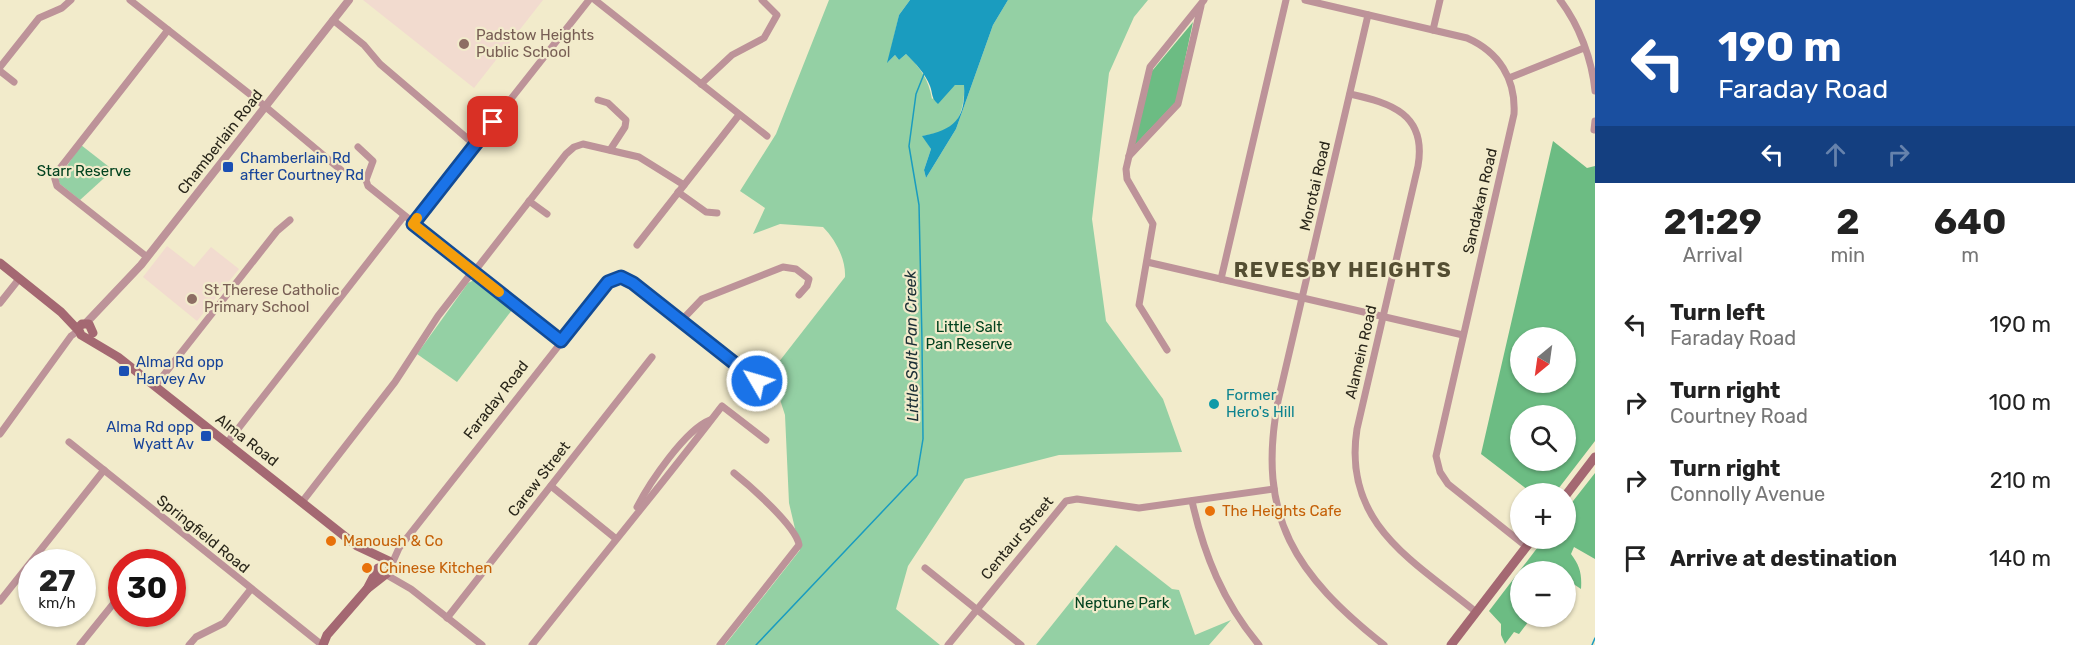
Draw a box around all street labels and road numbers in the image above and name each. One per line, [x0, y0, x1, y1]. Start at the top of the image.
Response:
street label: Chamberlain Road [174, 86, 266, 198]
street label: Morotai Road [1296, 139, 1334, 233]
street label: Sandakan Road [1459, 146, 1501, 256]
street label: Alamein Road [1341, 303, 1381, 401]
street label: Faraday Road [460, 357, 532, 443]
street label: Alma Road [212, 410, 282, 470]
street label: Carew Street [504, 438, 574, 520]
street label: Springfield Road [153, 491, 253, 577]
street label: Centaur Street [977, 493, 1057, 583]

